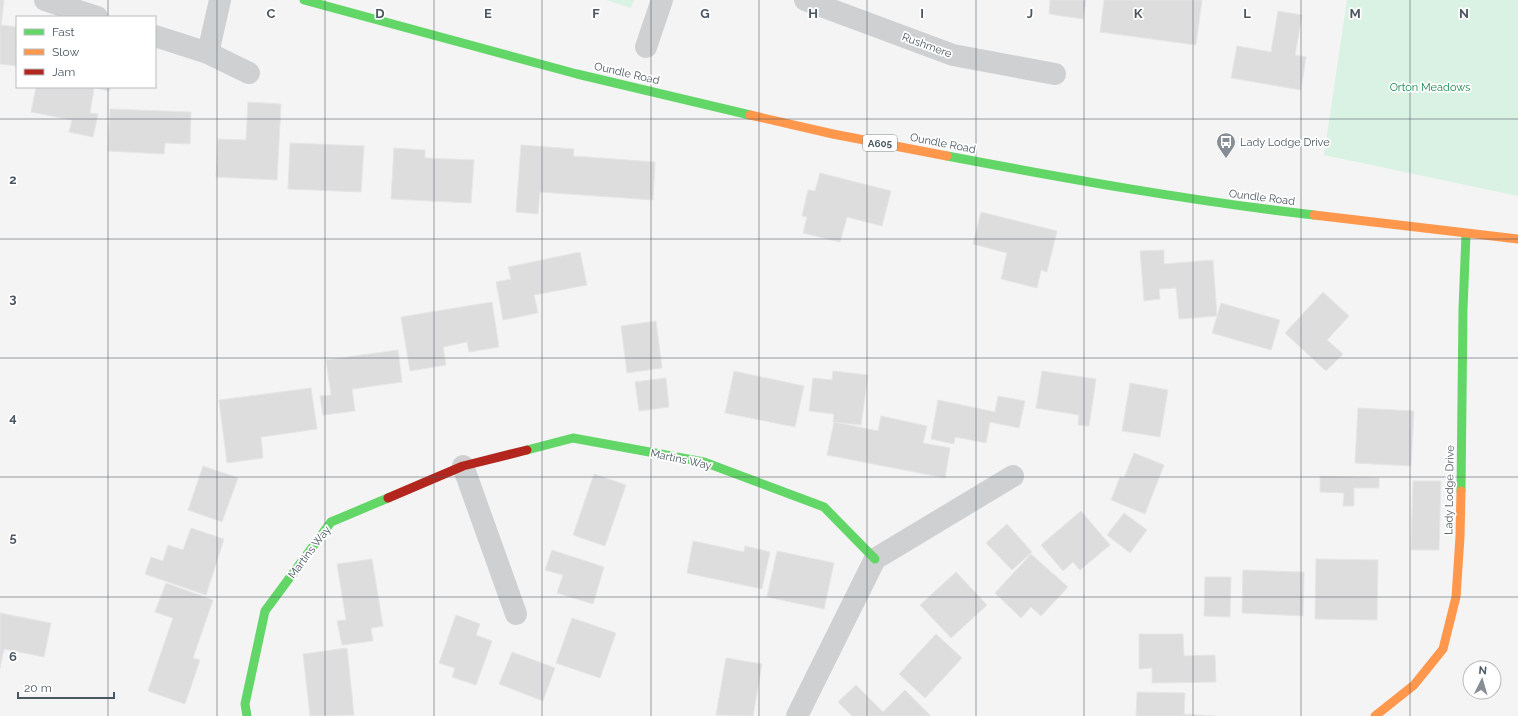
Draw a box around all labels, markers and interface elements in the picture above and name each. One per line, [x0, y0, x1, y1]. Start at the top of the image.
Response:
text: C [267, 6, 276, 21]
text: D [375, 6, 385, 21]
text: E [484, 6, 492, 21]
text: F [592, 6, 600, 21]
text: G [700, 6, 710, 21]
text: H [808, 6, 818, 21]
text: I [920, 6, 924, 21]
text: J [1027, 6, 1033, 21]
text: K [1134, 6, 1143, 21]
text: L [1243, 6, 1251, 21]
text: M [1349, 6, 1361, 21]
text: N [1459, 6, 1469, 21]
legend [16, 16, 156, 88]
text: Fast [52, 25, 75, 39]
street label: Rushmere [900, 30, 954, 61]
text: Slow [52, 45, 79, 59]
street label: Oundle Road [593, 60, 661, 87]
text: Jam [52, 65, 75, 79]
park label: Orton Meadows [1390, 81, 1470, 94]
street label: Oundle Road [909, 131, 977, 156]
bus stop icon: Lady Lodge Drive [1215, 131, 1237, 159]
road number: A605 [863, 135, 897, 151]
place label: Lady Lodge Drive [1240, 136, 1330, 149]
text: 2 [9, 172, 17, 187]
street label: Oundle Road [1228, 187, 1296, 208]
text: 3 [9, 291, 17, 306]
text: 4 [9, 410, 17, 425]
street label: Lady Lodge Drive [1442, 445, 1457, 535]
street label: Martins Way [649, 447, 713, 472]
street label: Martins Way [285, 523, 333, 581]
text: 5 [9, 530, 17, 545]
text: 6 [9, 649, 17, 664]
north arrow [1462, 660, 1502, 700]
text: N [1478, 664, 1488, 677]
scale bar [18, 674, 114, 700]
text: 20 m [24, 681, 52, 695]

